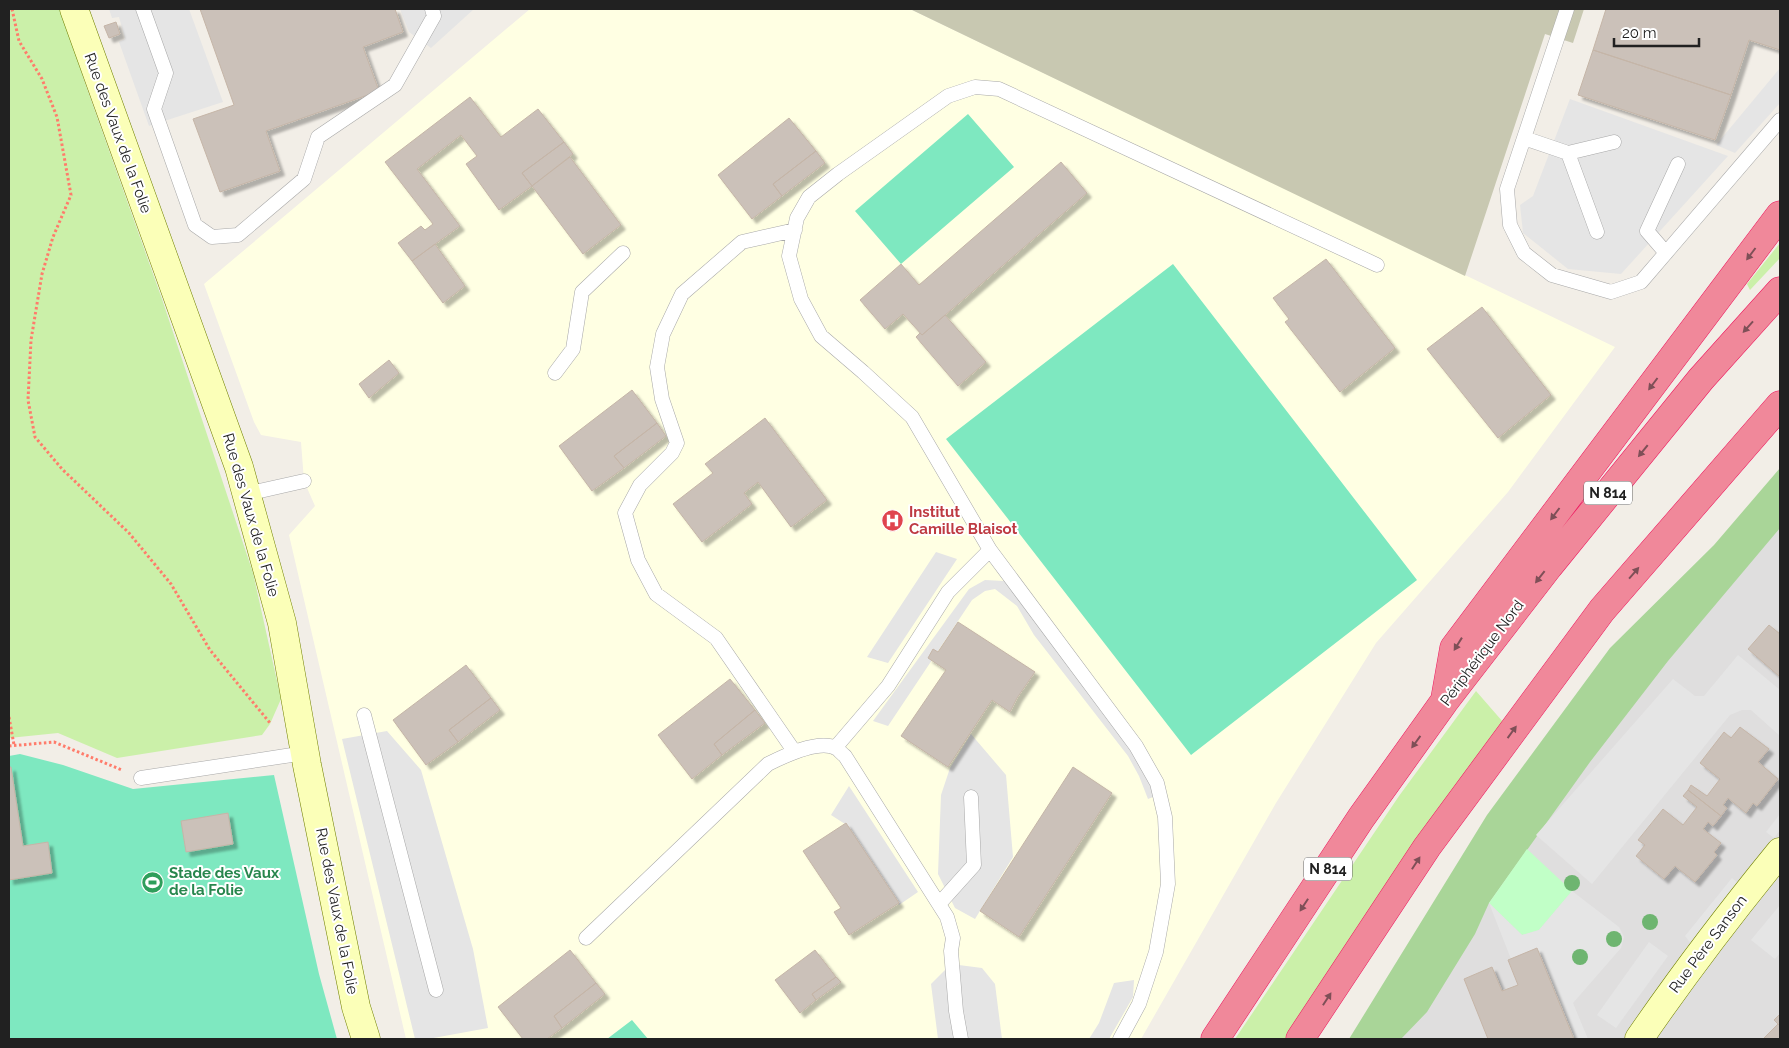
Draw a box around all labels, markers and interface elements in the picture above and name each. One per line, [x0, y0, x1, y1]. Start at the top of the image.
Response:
scale bar [1614, 15, 1699, 47]
text: 20 m [1622, 24, 1657, 42]
street label: Rue des Vaux de la Folie [81, 50, 155, 216]
one-way arrow [1746, 247, 1756, 261]
one-way arrow [1742, 321, 1754, 333]
one-way arrow [1648, 377, 1658, 391]
street label: Rue des Vaux de la Folie [219, 431, 283, 599]
one-way arrow [1637, 444, 1648, 457]
road number: N 814 [1584, 482, 1632, 504]
place label: Institut Camille Blaisot [909, 503, 1018, 538]
one-way arrow [1550, 507, 1560, 521]
hospital icon: Institut Camille Blaisot [881, 509, 905, 533]
one-way arrow [1628, 567, 1639, 579]
one-way arrow [1535, 570, 1546, 583]
street label: Périphérique Nord [1436, 597, 1528, 709]
one-way arrow [1453, 637, 1463, 650]
one-way arrow [1507, 725, 1517, 739]
one-way arrow [1411, 735, 1421, 749]
street label: Rue des Vaux de la Folie [312, 826, 362, 996]
one-way arrow [1412, 856, 1421, 870]
road number: N 814 [1304, 858, 1352, 881]
place label: Stade des Vaux de la Folie [169, 864, 279, 899]
sports icon: Stade des Vaux de la Folie [141, 870, 165, 894]
street label: Rue Père Sanson [1665, 892, 1751, 996]
one-way arrow [1299, 898, 1309, 911]
one-way arrow [1322, 992, 1332, 1005]

